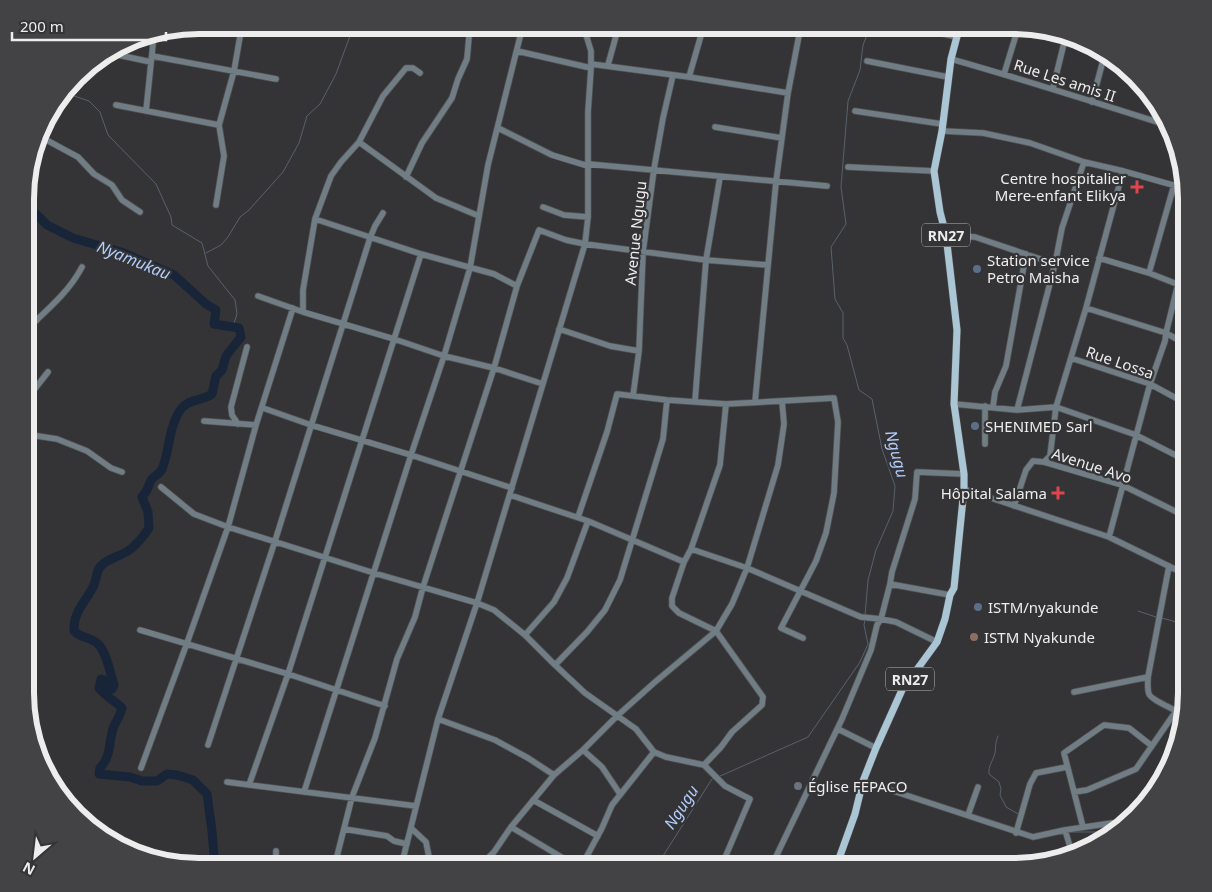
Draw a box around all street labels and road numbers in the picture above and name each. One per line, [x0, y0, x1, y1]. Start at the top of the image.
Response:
street label: Rue Les amis II [1012, 54, 1118, 106]
street label: Avenue Ngugu [620, 180, 650, 286]
road number: RN27 [922, 224, 970, 246]
street label: Rue Lossa [1083, 341, 1157, 383]
street label: Avenue Avo [1050, 443, 1134, 487]
road number: RN27 [886, 668, 934, 691]

